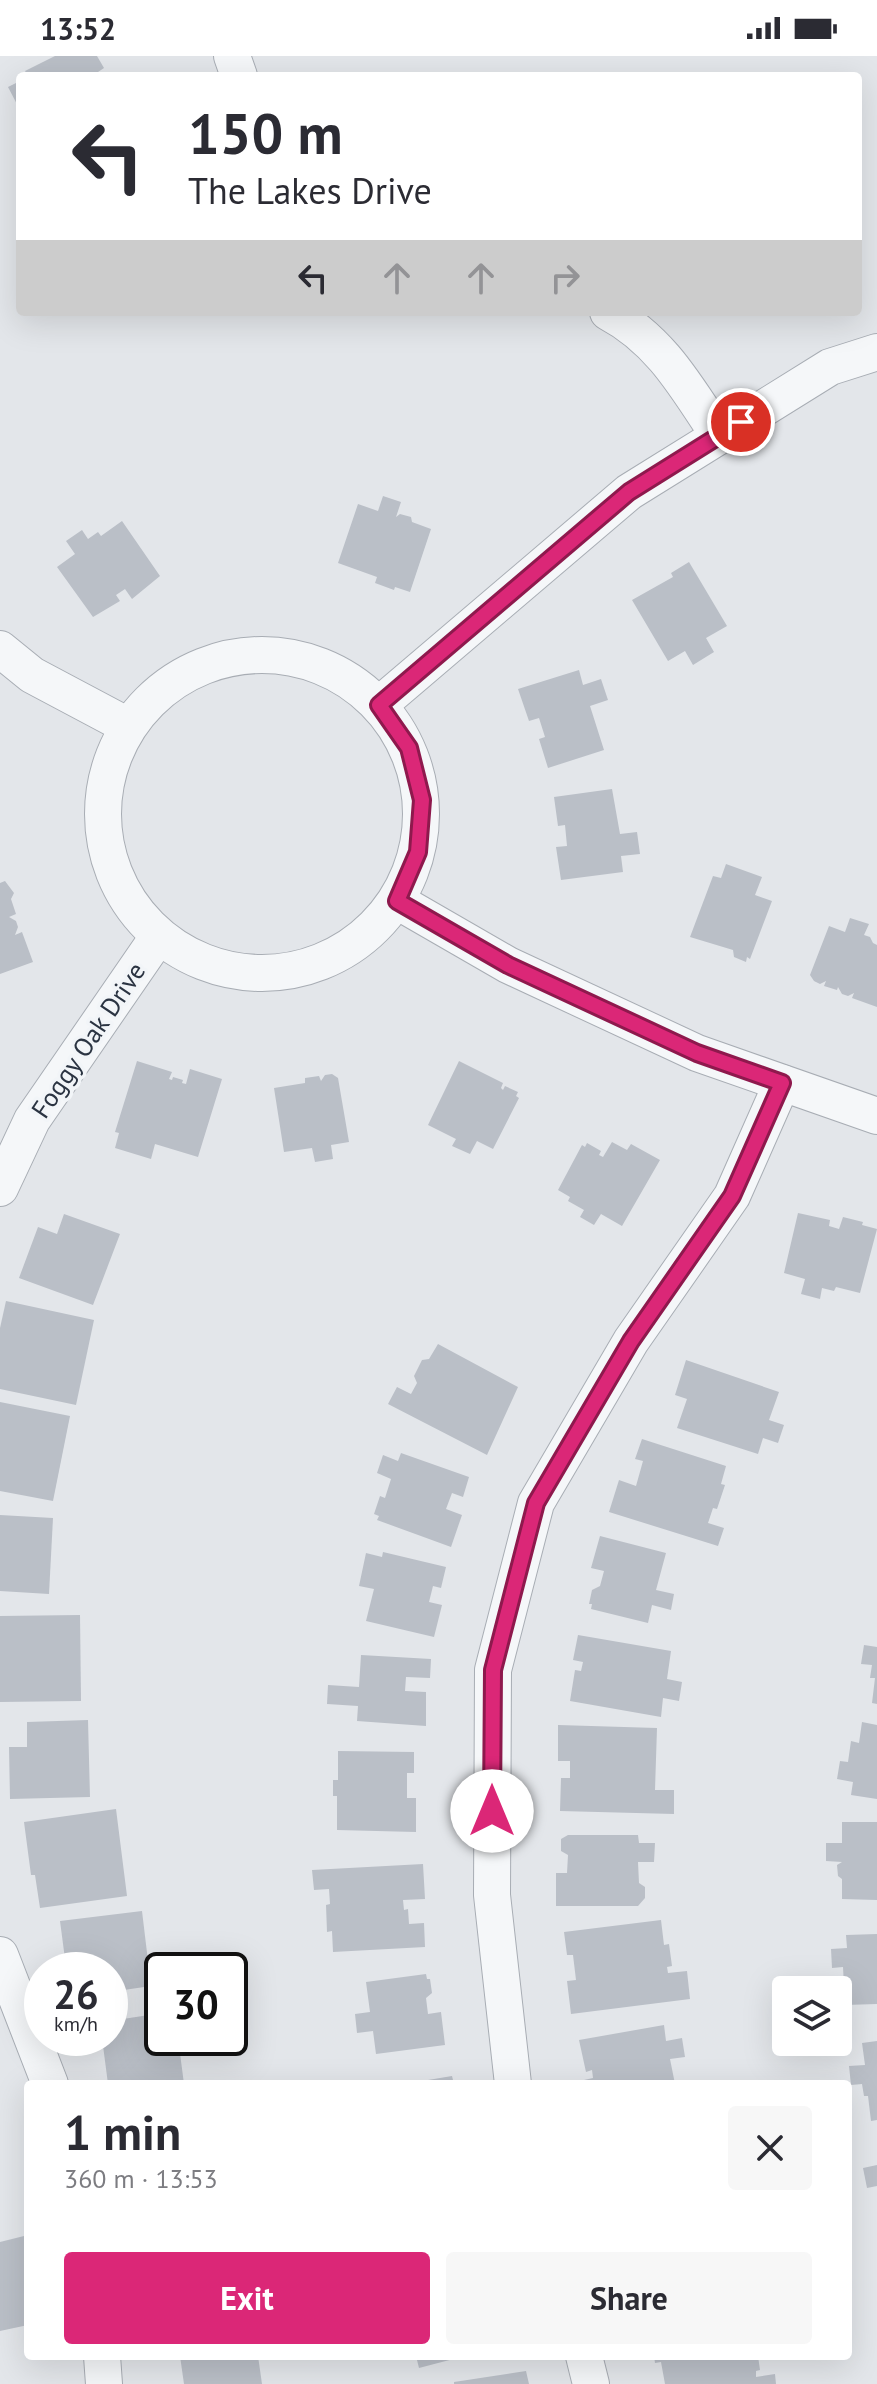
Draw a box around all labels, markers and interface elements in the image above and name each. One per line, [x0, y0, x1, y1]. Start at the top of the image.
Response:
text: 13:52 [40, 9, 116, 48]
text: 150 m [188, 97, 343, 169]
icon: left [56, 104, 160, 208]
text: The Lakes Drive [188, 167, 432, 214]
icon: left [291, 256, 335, 300]
icon: ahead [375, 256, 419, 300]
icon: ahead [459, 256, 503, 300]
icon: right [543, 256, 587, 300]
pin [707, 388, 775, 456]
icon: arrive [719, 400, 763, 444]
street label: Foggy Oak Drive [24, 956, 152, 1124]
position arrow [450, 1769, 534, 1853]
speed limit sign: 30 [144, 1952, 248, 2056]
text: 26 [53, 1968, 99, 2020]
map controls [772, 1976, 852, 2056]
button: layers [772, 1976, 852, 2056]
text: km/h [54, 2011, 98, 2037]
text: 1 min [64, 2101, 181, 2163]
button: close [728, 2106, 812, 2190]
text: 360 m · 13:53 [64, 2162, 218, 2195]
button: Exit [64, 2252, 430, 2344]
button: Share [446, 2252, 812, 2344]

